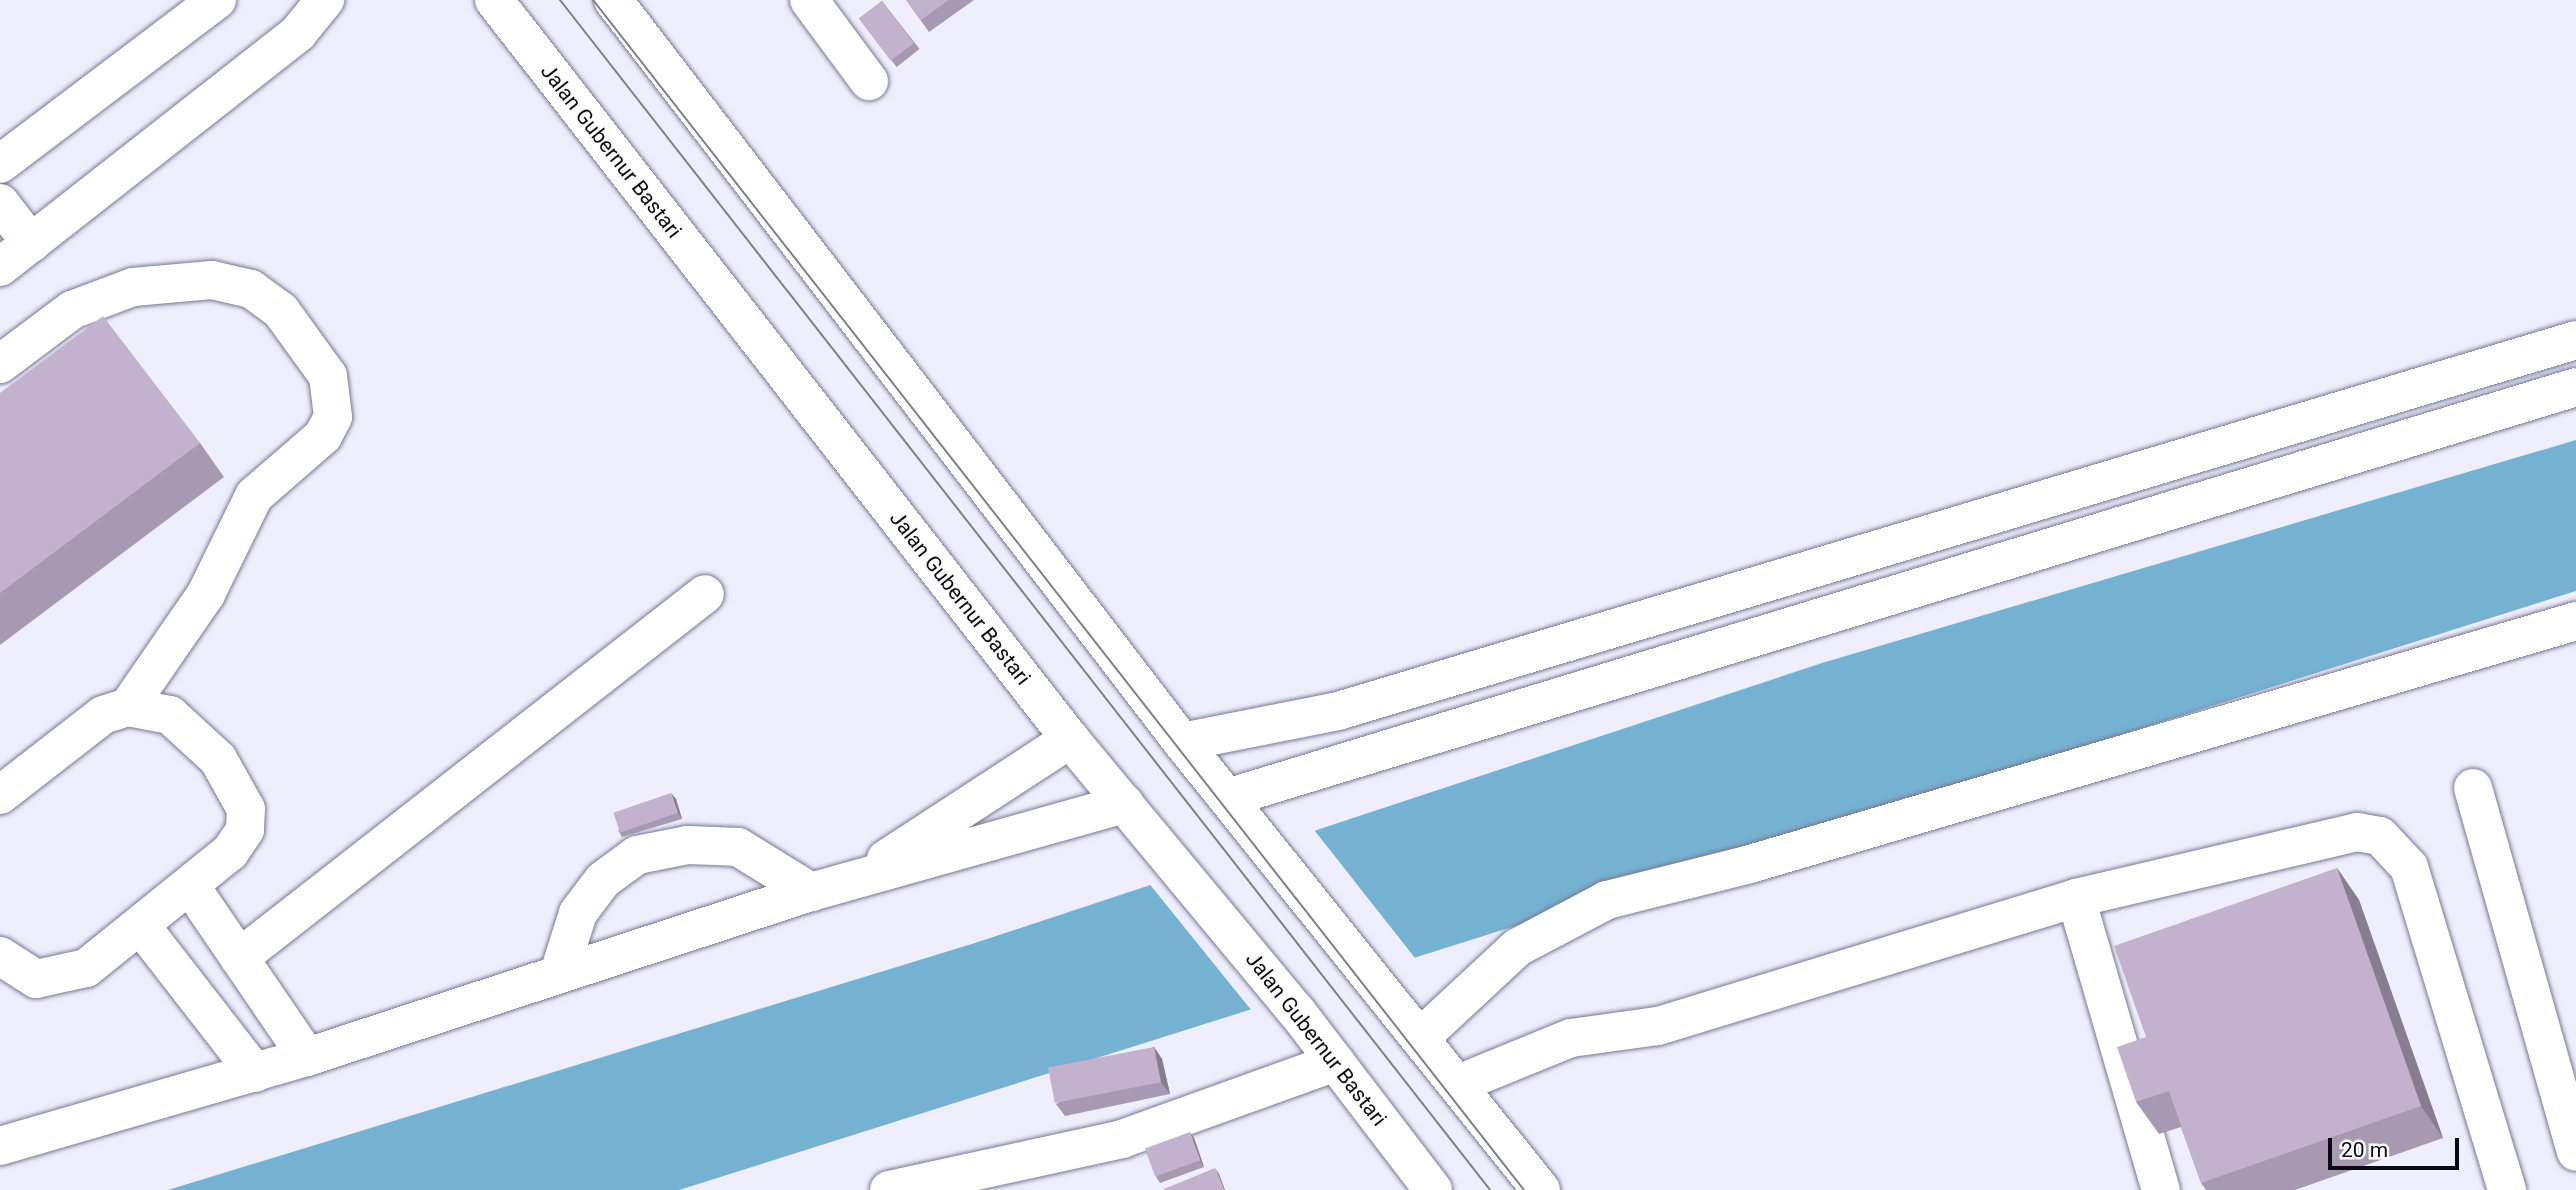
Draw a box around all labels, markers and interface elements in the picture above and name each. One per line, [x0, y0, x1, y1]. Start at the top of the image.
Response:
street label: Jalan Gubernur Bastari [535, 59, 687, 243]
street label: Jalan Gubernur Bastari [884, 506, 1036, 690]
street label: Jalan Gubernur Bastari [1240, 947, 1392, 1131]
scale bar [2331, 1124, 2462, 1168]
text: 20 m [2341, 1138, 2388, 1162]

